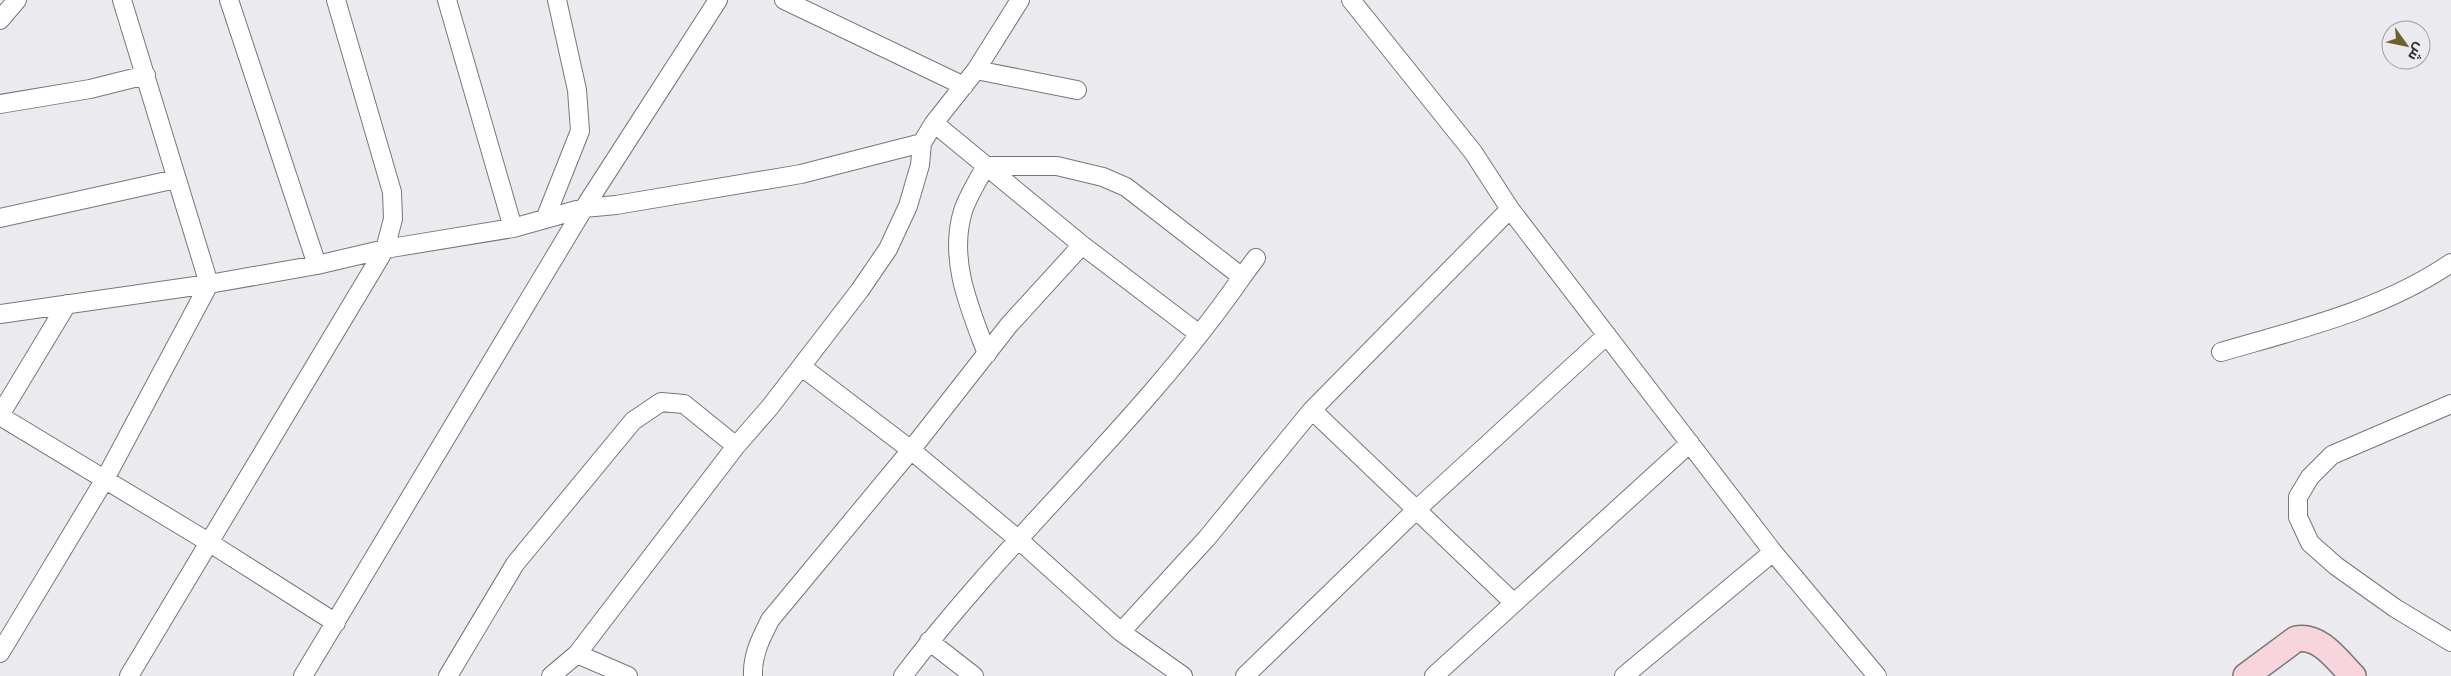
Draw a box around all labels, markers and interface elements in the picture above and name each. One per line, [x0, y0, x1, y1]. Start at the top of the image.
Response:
north arrow [2381, 20, 2431, 70]
text: ش [2404, 39, 2431, 66]

